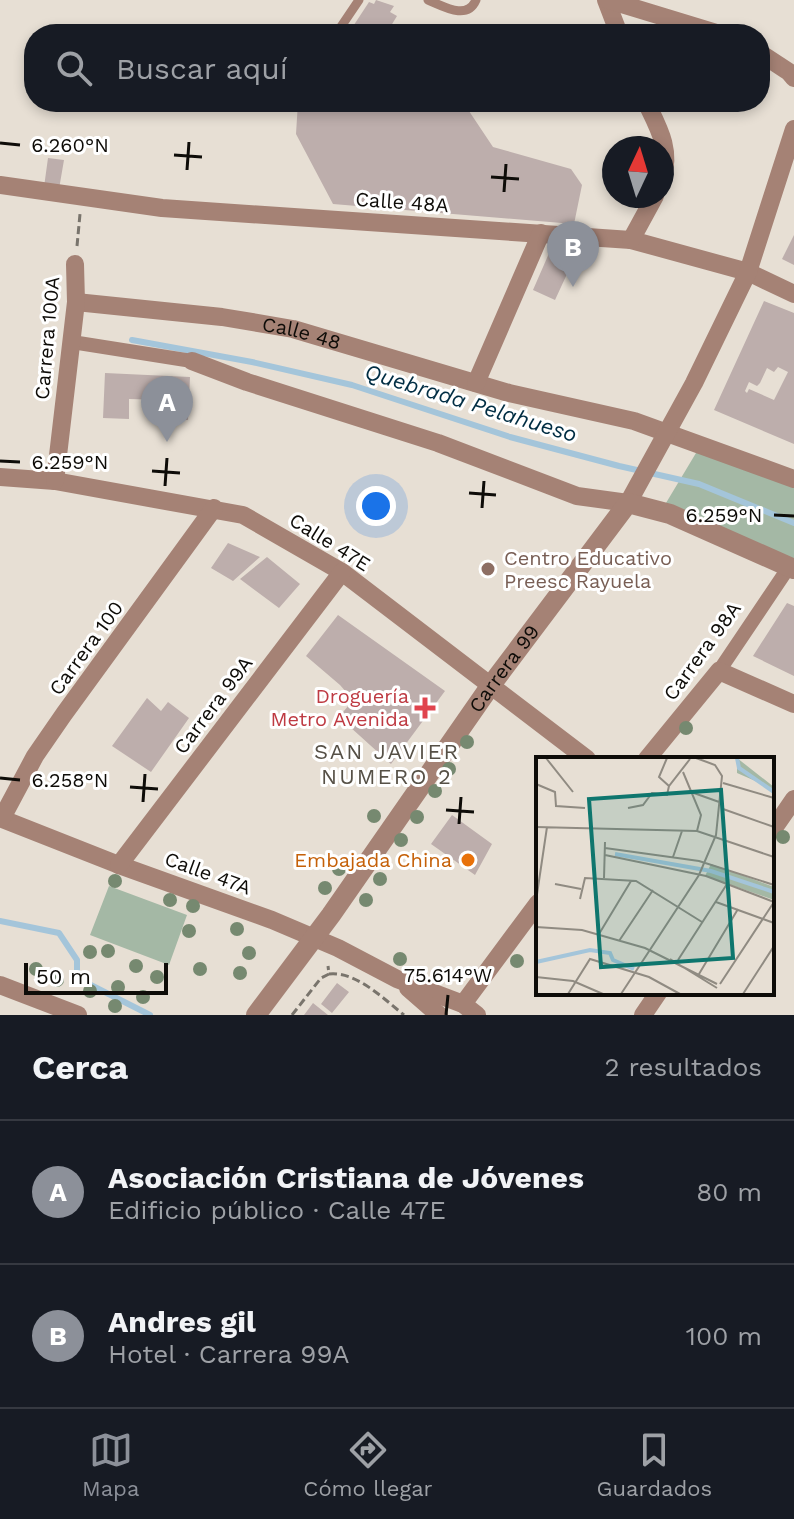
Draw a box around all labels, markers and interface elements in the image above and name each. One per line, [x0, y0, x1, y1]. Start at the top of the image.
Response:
search box [24, 24, 770, 112]
icon: search [52, 46, 96, 90]
text: Buscar aquí [116, 51, 288, 86]
text: 6.260°N [31, 133, 109, 157]
north arrow [602, 136, 674, 208]
street label: Calle 48A [355, 187, 449, 217]
pin: B [547, 221, 599, 287]
street label: Carrera 100A [30, 275, 64, 401]
street label: Calle 48 [261, 312, 344, 355]
water label: Quebrada Pelahueso [362, 359, 580, 447]
pin: A [141, 376, 193, 442]
text: 6.259°N [32, 450, 109, 474]
your location [356, 486, 396, 526]
text: 6.259°N [686, 503, 763, 527]
street label: Calle 47E [285, 508, 375, 576]
place label: Centro Educativo Preesc Rayuela [504, 546, 672, 593]
marker: Centro Educativo Preesc Rayuela [479, 560, 497, 578]
street label: Carrera 100 [44, 596, 128, 700]
street label: Carrera 98A [658, 597, 746, 705]
street label: Carrera 99 [464, 620, 544, 717]
street label: Carrera 99A [169, 652, 257, 758]
place label: Droguería Metro Avenida [271, 684, 409, 731]
marker: Droguería Metro Avenida [416, 699, 434, 717]
district label: SAN JAVIER NUMERO 2 [314, 739, 460, 789]
inset map [536, 757, 774, 995]
text: 6.258°N [32, 768, 108, 792]
street label: Calle 47A [162, 846, 254, 900]
place label: Embajada China [294, 848, 452, 872]
marker: Embajada China [459, 851, 477, 869]
scale bar [24, 959, 168, 995]
text: 75.614°W [404, 963, 492, 987]
text: 50 m [36, 964, 91, 989]
text: Cerca [32, 1047, 128, 1087]
text: 2 resultados [604, 1052, 762, 1082]
text: Asociación Cristiana de Jóvenes [108, 1160, 584, 1195]
text: A [49, 1177, 67, 1207]
text: 80 m [696, 1177, 762, 1207]
text: Edificio público · Calle 47E [108, 1195, 446, 1225]
text: Andres gil [108, 1304, 256, 1339]
text: B [49, 1321, 67, 1351]
text: 100 m [686, 1321, 762, 1351]
text: Hotel · Carrera 99A [108, 1339, 349, 1369]
tab: Mapa [82, 1428, 139, 1501]
tab: Cómo llegar [303, 1428, 433, 1501]
tab: Guardados [597, 1428, 712, 1501]

